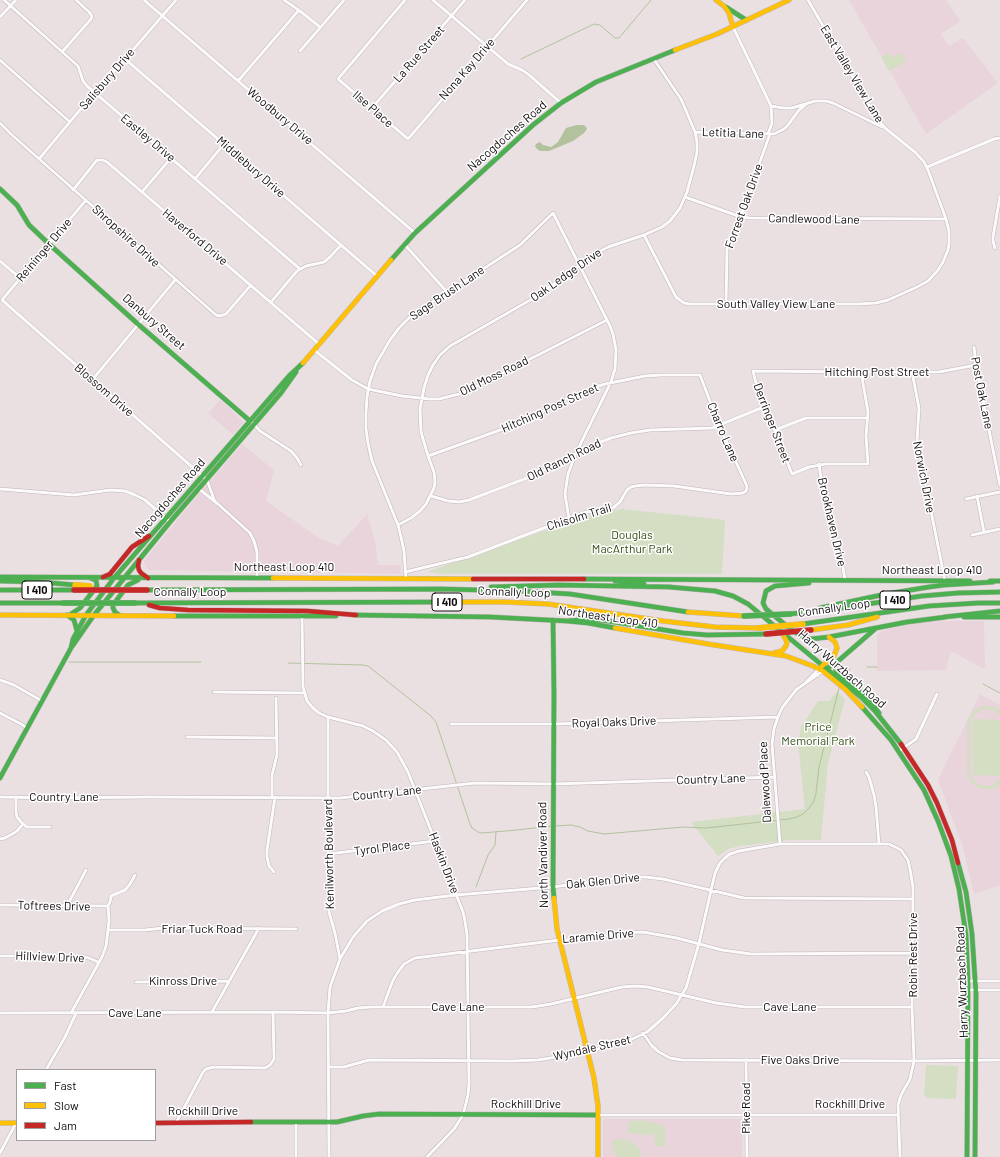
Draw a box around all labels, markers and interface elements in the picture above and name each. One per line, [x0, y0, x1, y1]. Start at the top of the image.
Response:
street label: La Rue Street [390, 23, 448, 85]
street label: East Valley View Lane [817, 23, 887, 125]
street label: Nona Kay Drive [436, 35, 498, 103]
street label: Salisbury Drive [76, 45, 138, 113]
street label: Woodbury Drive [244, 84, 316, 148]
street label: Ilse Place [350, 87, 396, 131]
street label: Nacogdoches Road [464, 98, 550, 174]
street label: Eastley Drive [118, 111, 178, 165]
street label: Letitia Lane [702, 125, 764, 141]
street label: Middlebury Drive [214, 133, 288, 201]
street label: Forrest Oak Drive [722, 162, 766, 250]
street label: Shropshire Drive [89, 202, 163, 270]
street label: Haverford Drive [160, 206, 230, 268]
street label: Candlewood Lane [768, 211, 860, 227]
street label: Reininger Drive [13, 215, 75, 285]
street label: Oak Ledge Drive [528, 245, 604, 305]
street label: Sage Brush Lane [407, 263, 487, 323]
street label: Danbury Street [120, 291, 188, 353]
street label: South Valley View Lane [717, 297, 835, 311]
street label: Old Moss Road [457, 353, 531, 399]
street label: Post Oak Lane [968, 355, 996, 431]
street label: Blossom Drive [71, 360, 137, 420]
street label: Hitching Post Street [825, 365, 929, 379]
street label: Hitching Post Street [499, 380, 601, 436]
street label: Derringer Street [750, 381, 794, 465]
street label: Charro Lane [704, 400, 742, 464]
street label: Old Ranch Road [525, 436, 603, 484]
street label: Norwich Drive [910, 440, 938, 514]
street label: Nacogdoches Road [132, 455, 208, 541]
street label: Brookhaven Drive [815, 476, 849, 568]
street label: Chisolm Trail [545, 500, 613, 534]
park label: Douglas MacArthur Park [592, 528, 672, 556]
street label: Northeast Loop 410 [234, 560, 334, 574]
street label: Northeast Loop 410 [882, 563, 982, 577]
road number: I 410 [22, 581, 52, 599]
street label: Connally Loop [477, 584, 551, 600]
street label: Connally Loop [154, 585, 226, 599]
road number: I 410 [880, 591, 910, 609]
road number: I 410 [432, 593, 462, 611]
street label: Connally Loop [797, 596, 871, 620]
street label: Northeast Loop 410 [557, 603, 659, 631]
street label: Harry Wurzbach Road [795, 627, 889, 711]
street label: Royal Oaks Drive [571, 713, 657, 731]
park label: Price Memorial Park [781, 720, 855, 748]
street label: Dalewood Place [756, 741, 774, 823]
street label: Country Lane [676, 771, 746, 787]
street label: Country Lane [352, 782, 422, 804]
street label: Country Lane [29, 790, 99, 804]
street label: Kenilworth Boulevard [321, 799, 337, 909]
street label: North Vandiver Road [535, 802, 551, 908]
street label: Haskin Drive [426, 830, 462, 896]
street label: Tyrol Place [353, 837, 411, 859]
street label: Oak Glen Drive [565, 870, 641, 892]
street label: Toftrees Drive [17, 898, 91, 914]
street label: Robin Rest Drive [906, 912, 920, 998]
street label: Friar Tuck Road [162, 922, 242, 936]
street label: Laramie Drive [562, 926, 634, 946]
street label: Harry Wurzbach Road [953, 926, 971, 1038]
street label: Hillview Drive [15, 949, 85, 965]
street label: Kinross Drive [149, 974, 217, 988]
street label: Cave Lane [431, 1000, 485, 1014]
street label: Cave Lane [763, 1000, 817, 1014]
street label: Cave Lane [108, 1006, 162, 1020]
street label: Wyndale Street [552, 1032, 632, 1064]
street label: Five Oaks Drive [761, 1053, 839, 1067]
legend [16, 1069, 156, 1141]
text: Fast [54, 1078, 77, 1092]
street label: Pike Road [739, 1082, 753, 1134]
street label: Rockhill Drive [491, 1097, 561, 1111]
street label: Rockhill Drive [815, 1097, 885, 1111]
text: Slow [54, 1098, 79, 1112]
street label: Rockhill Drive [168, 1104, 238, 1118]
text: Jam [54, 1118, 77, 1132]

